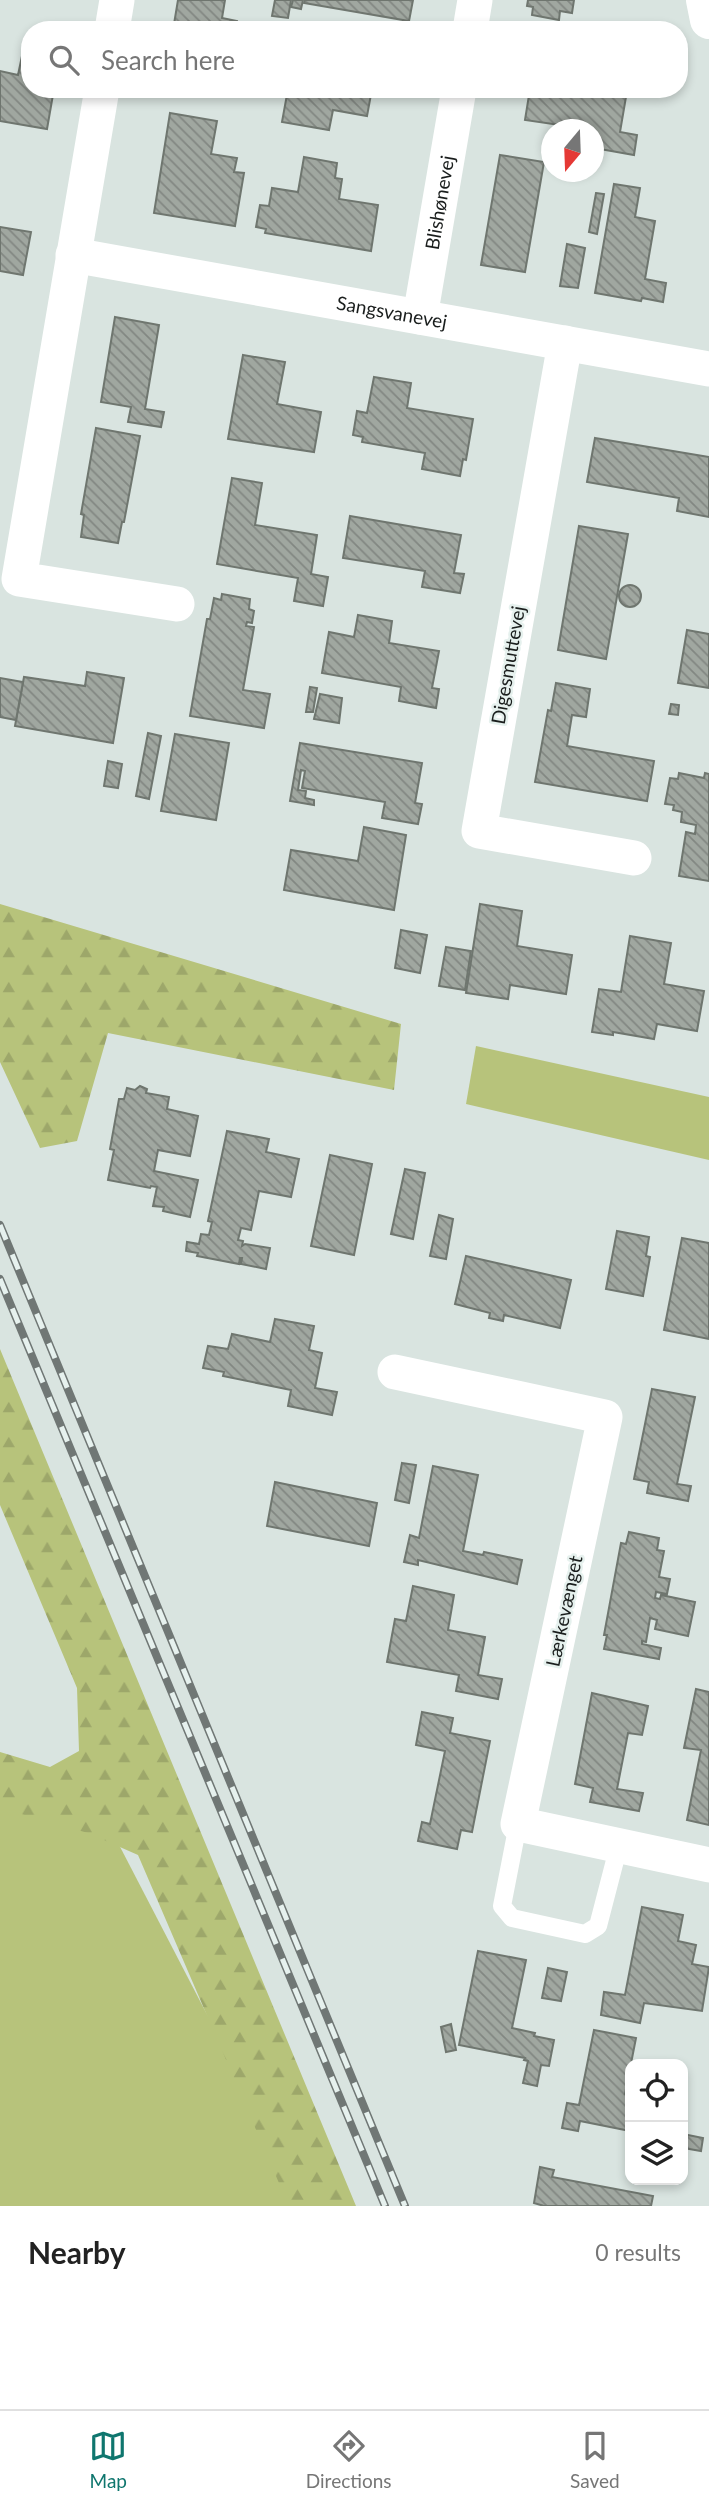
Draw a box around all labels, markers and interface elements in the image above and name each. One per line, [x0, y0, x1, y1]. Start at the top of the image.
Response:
search box [21, 21, 688, 98]
icon: search [45, 41, 83, 79]
text: Search here [101, 44, 235, 76]
north arrow [541, 119, 604, 182]
street label: Blishønevej [420, 154, 458, 252]
street label: Sangsvanevej [335, 290, 449, 333]
street label: Digesmuttevej [486, 604, 529, 726]
street label: Lærkevænget [541, 1553, 587, 1669]
map controls [625, 2059, 688, 2185]
button: locate [625, 2059, 688, 2122]
button: layers [625, 2122, 688, 2185]
text: Nearby [28, 2234, 126, 2270]
text: 0 results [595, 2238, 681, 2266]
tab: Map [89, 2427, 127, 2492]
tab: Directions [306, 2427, 392, 2492]
tab: Saved [570, 2427, 620, 2492]

